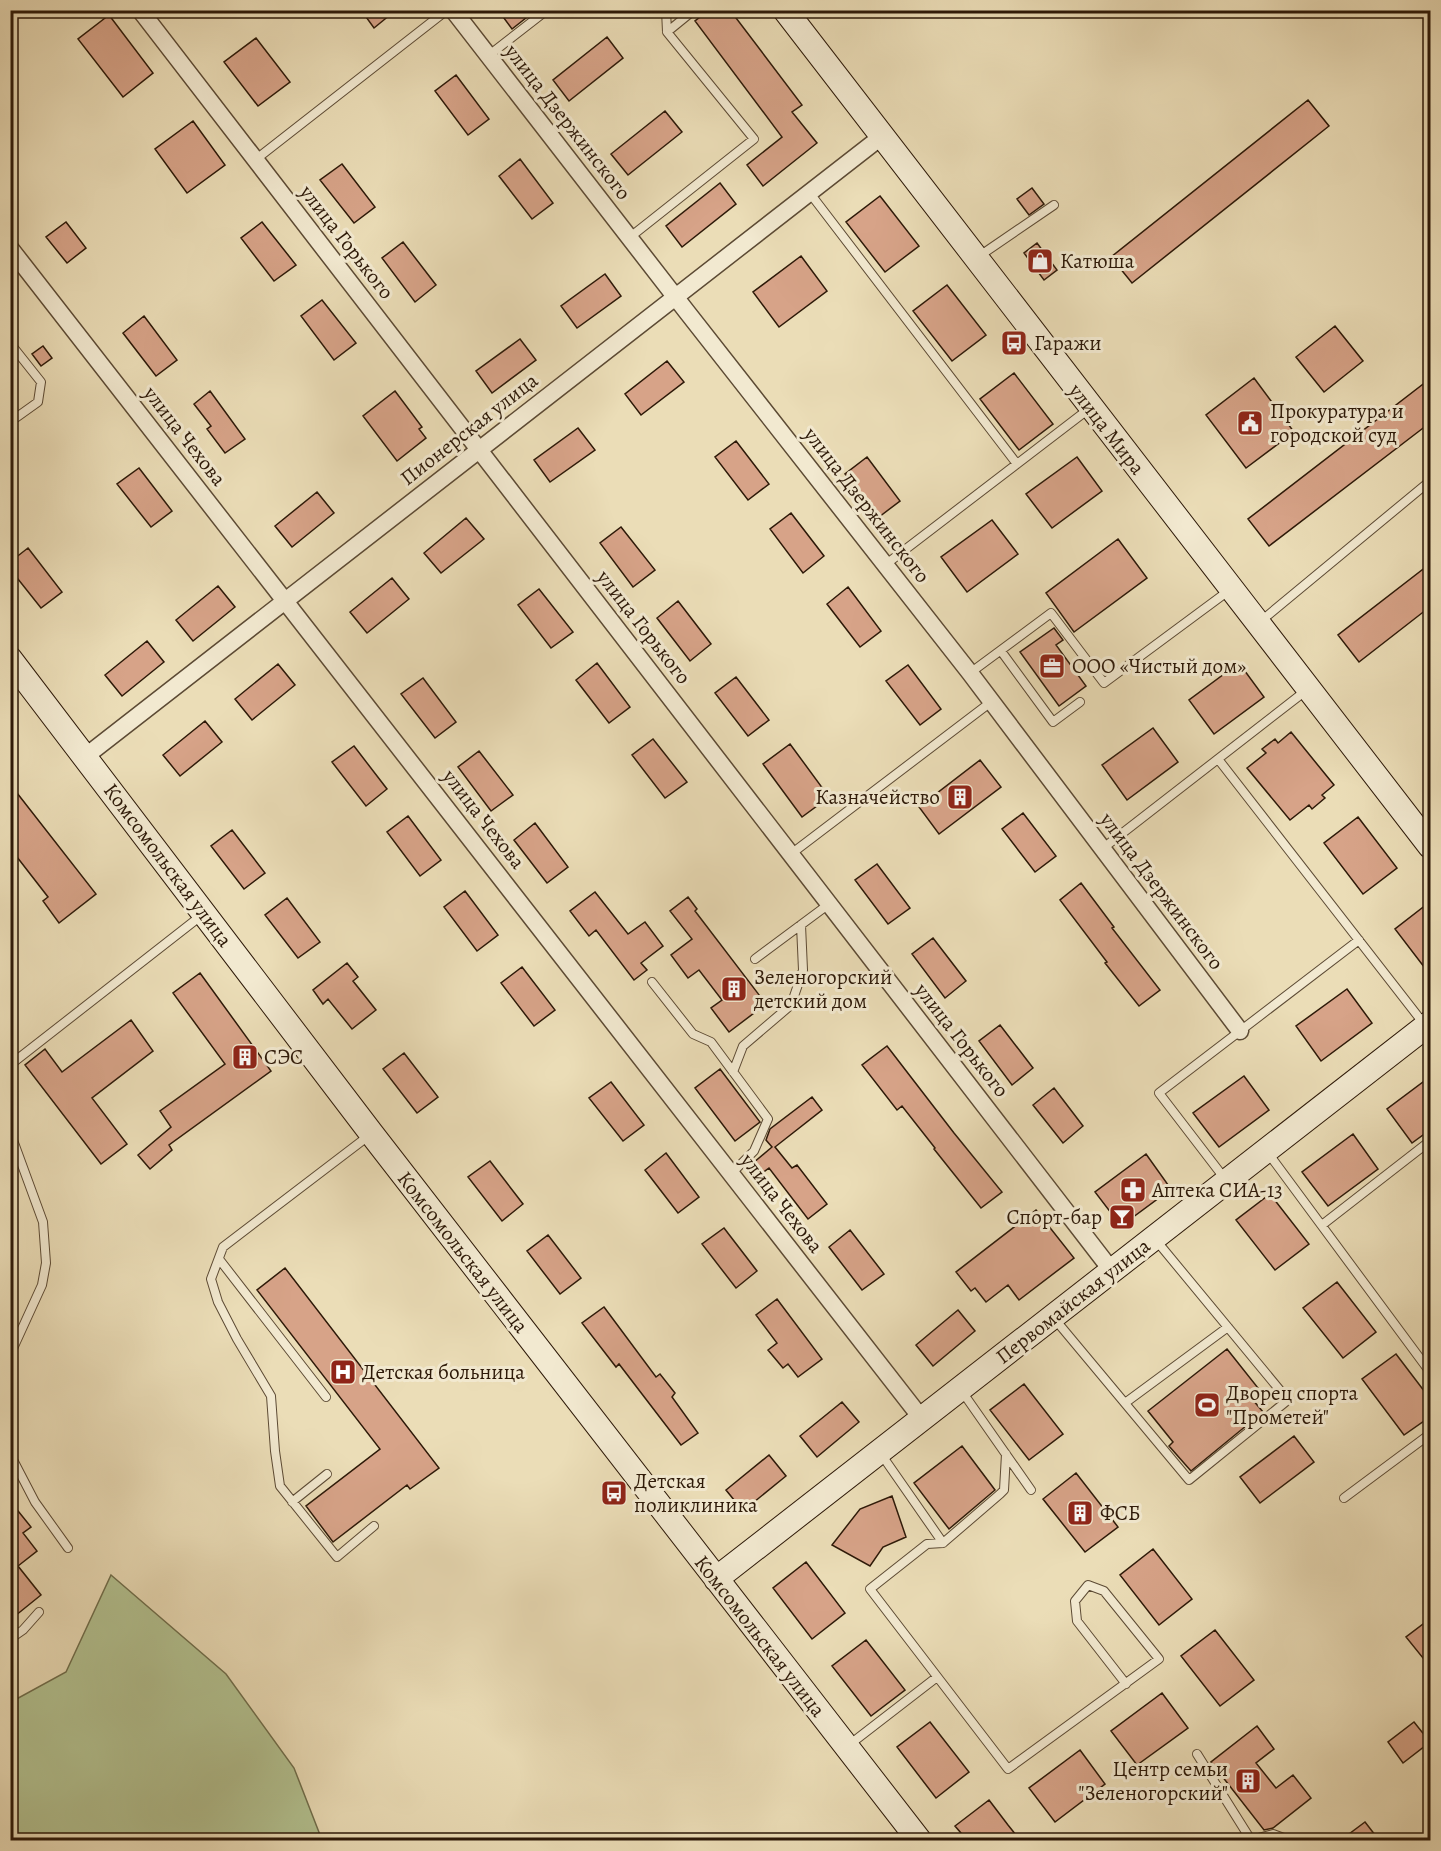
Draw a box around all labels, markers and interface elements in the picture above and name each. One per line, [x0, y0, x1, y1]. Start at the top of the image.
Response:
street label: улица Дзержинского [498, 38, 638, 206]
street label: улица Горького [293, 178, 401, 305]
shop icon: Катюша [1025, 246, 1055, 276]
place label: Катюша [1060, 247, 1135, 275]
bus stop icon: Гаражи [999, 328, 1029, 358]
place label: Гаражи [1034, 329, 1102, 357]
street label: Пионерская улица [394, 366, 544, 492]
street label: улица Мира [1062, 377, 1152, 481]
street label: улица Чехова [137, 380, 233, 492]
place label: Прокуратура и городской суд [1270, 397, 1404, 449]
public building icon: Прокуратура и городской суд [1235, 408, 1265, 438]
street label: улица Дзержинского [797, 421, 937, 589]
street label: улица Горького [590, 563, 698, 690]
office icon: ООО «Чистый дом» [1037, 651, 1067, 681]
place label: ООО «Чистый дом» [1072, 652, 1246, 680]
street label: улица Чехова [436, 763, 532, 875]
street label: Комсомольская улица [97, 777, 239, 953]
building icon: Казначейство [945, 782, 975, 812]
place label: Казначейство [815, 783, 940, 811]
street label: улица Дзержинского [1093, 806, 1230, 975]
place label: Зеленогорский детский дом [753, 963, 892, 1015]
building icon: Зеленогорский детский дом [719, 974, 749, 1004]
street label: улица Горького [908, 976, 1016, 1103]
building icon: СЭС [230, 1042, 260, 1072]
place label: СЭС [264, 1043, 303, 1071]
street label: улица Чехова [734, 1147, 830, 1259]
street label: Комсомольская улица [391, 1165, 535, 1339]
pharmacy icon: Аптека СИА-13 [1118, 1175, 1148, 1205]
place label: Аптека СИА-13 [1151, 1176, 1283, 1204]
bar icon: Спорт-бар [1107, 1202, 1137, 1232]
place label: Спорт-бар [1007, 1203, 1102, 1231]
street label: Первомайская улица [990, 1232, 1156, 1370]
hospital icon: Детская больница [328, 1357, 358, 1387]
place label: Детская больница [362, 1358, 525, 1386]
place label: Дворец спорта "Прометей" [1226, 1379, 1358, 1431]
sports icon: Дворец спорта "Прометей" [1192, 1390, 1222, 1420]
place label: Детская поликлиника [634, 1467, 758, 1519]
bus stop icon: Детская поликлиника [599, 1478, 629, 1508]
building icon: ФСБ [1065, 1498, 1095, 1528]
place label: ФСБ [1100, 1499, 1140, 1527]
street label: Комсомольская улица [688, 1549, 832, 1723]
place label: Центр семьи "Зеленогорский" [1078, 1755, 1228, 1807]
building icon: Центр семьи "Зеленогорский" [1233, 1766, 1263, 1796]

